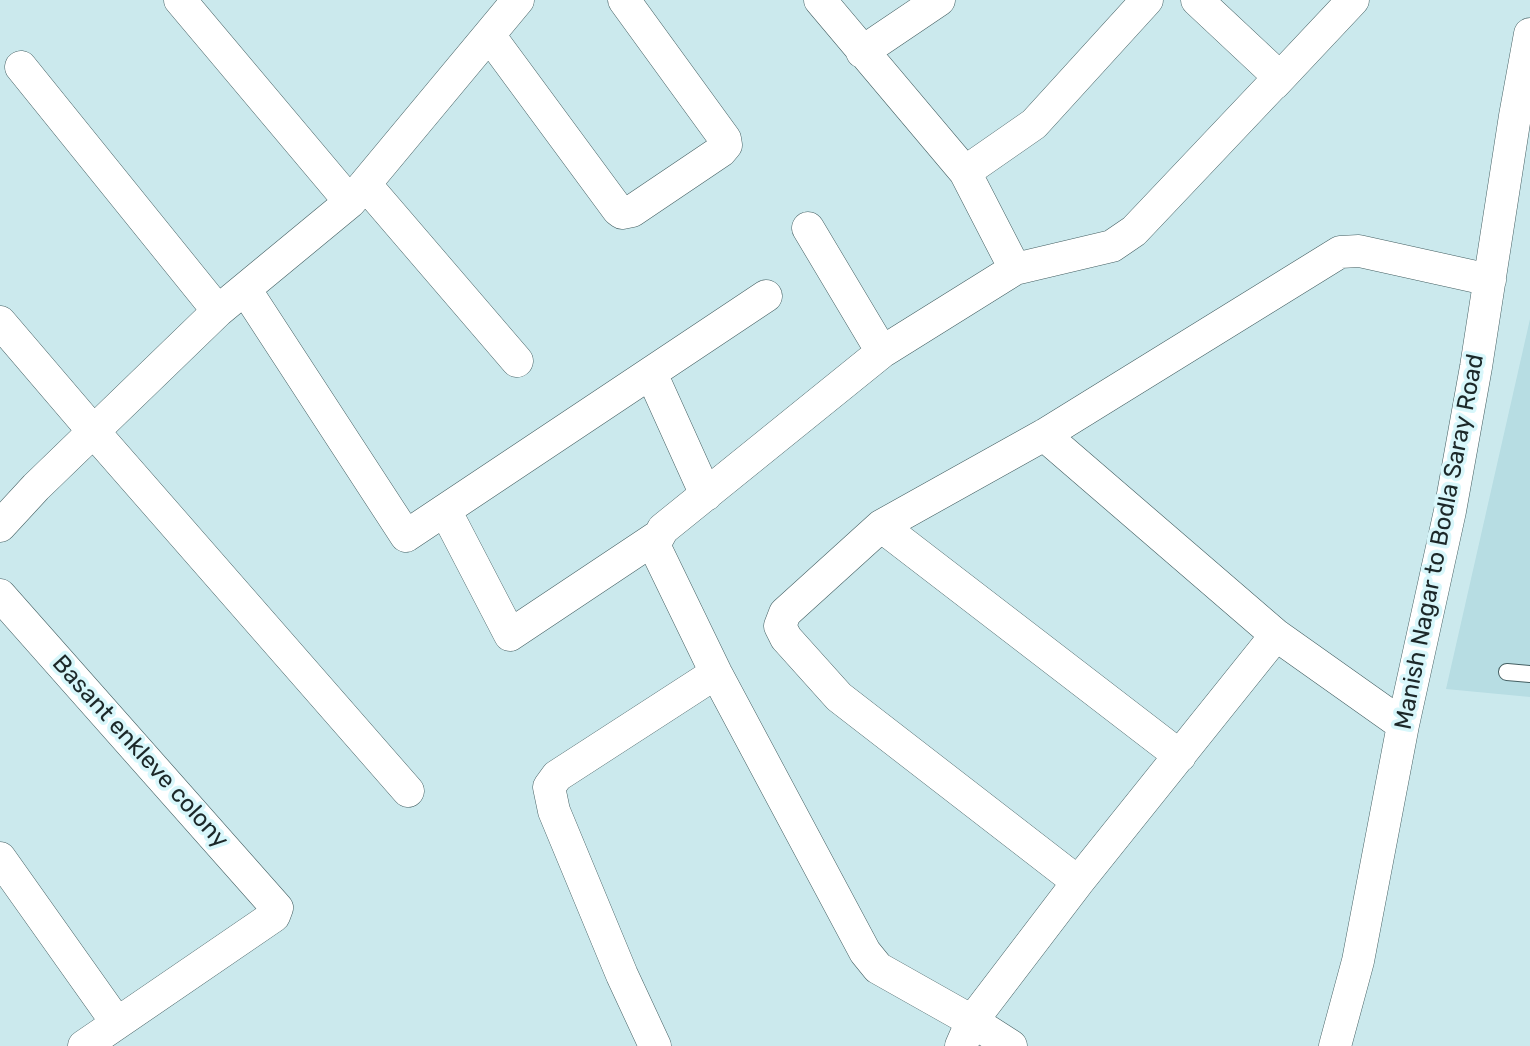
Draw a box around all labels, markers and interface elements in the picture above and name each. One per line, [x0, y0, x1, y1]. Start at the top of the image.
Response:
street label: Manish Nagar to Bodla Saray Road [1389, 352, 1491, 732]
street label: Basant enkleve colony [46, 650, 234, 854]

